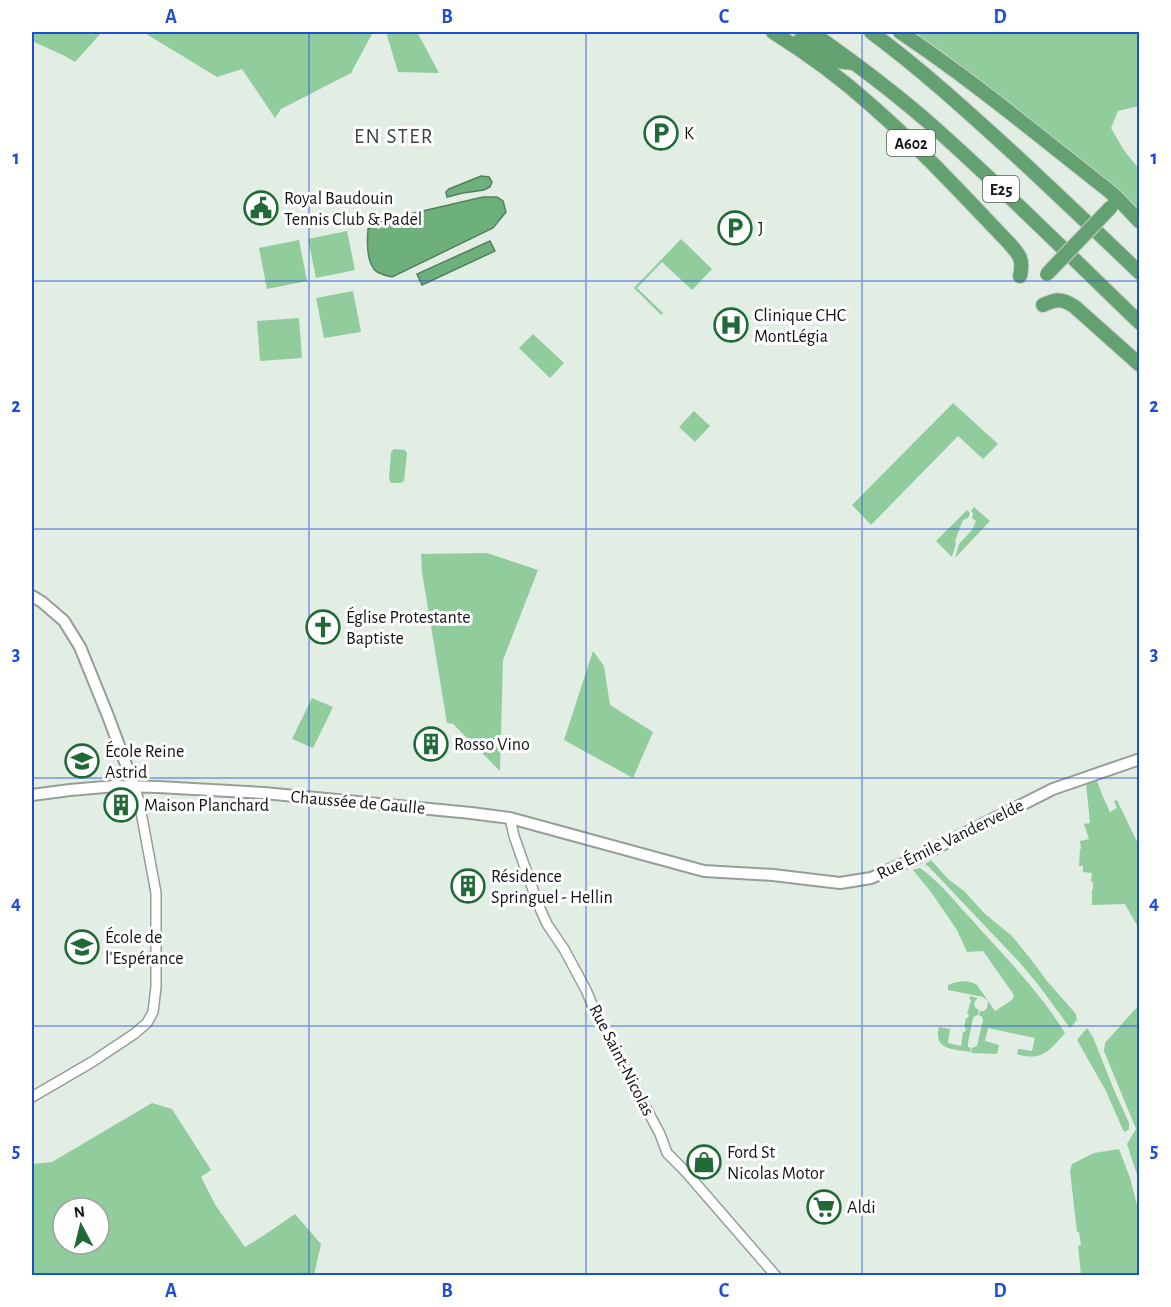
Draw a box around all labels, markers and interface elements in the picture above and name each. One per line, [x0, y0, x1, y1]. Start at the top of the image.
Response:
text: A [165, 7, 177, 27]
text: B [441, 7, 453, 27]
text: C [719, 7, 730, 27]
text: D [993, 7, 1007, 27]
parking icon: K [643, 115, 679, 151]
place label: K [684, 125, 694, 143]
district label: EN STER [354, 126, 434, 147]
road number: A602 [887, 130, 935, 156]
text: 1 [12, 148, 20, 168]
text: 1 [1150, 148, 1158, 168]
road number: E25 [983, 176, 1019, 202]
public building icon: Royal Baudouin Tennis Club & Padel [243, 190, 279, 226]
place label: Royal Baudouin Tennis Club & Padel [284, 190, 422, 229]
parking icon: J [717, 210, 753, 246]
place label: J [758, 220, 764, 238]
hospital icon: Clinique CHC MontLégia [713, 307, 749, 343]
place label: Clinique CHC MontLégia [754, 307, 846, 346]
text: 2 [11, 396, 21, 416]
text: 2 [1149, 396, 1159, 416]
place label: Église Protestante Baptiste [346, 606, 471, 648]
church icon: Église Protestante Baptiste [305, 609, 341, 645]
text: 3 [12, 644, 20, 664]
text: 3 [1150, 644, 1158, 664]
building icon: Rosso Vino [413, 726, 449, 762]
place label: Rosso Vino [454, 736, 530, 754]
place label: École Reine Astrid [105, 740, 184, 782]
school or university icon: École Reine Astrid [64, 743, 100, 779]
building icon: Maison Planchard [103, 787, 139, 823]
street label: Chaussée de Gaulle [290, 788, 426, 818]
street label: Rue Émile Vandervelde [873, 794, 1027, 883]
place label: Maison Planchard [144, 797, 269, 815]
building icon: Résidence Springuel - Hellin [450, 868, 486, 904]
place label: Résidence Springuel - Hellin [491, 868, 613, 907]
text: 4 [11, 893, 21, 913]
text: 4 [1149, 893, 1159, 913]
place label: École de l'Espérance [105, 926, 184, 968]
school or university icon: École de l'Espérance [64, 929, 100, 965]
street label: Rue Saint-Nicolas [585, 1002, 657, 1119]
text: 5 [12, 1141, 20, 1161]
text: 5 [1150, 1141, 1158, 1161]
shop icon: Ford St Nicolas Motor [686, 1144, 722, 1180]
place label: Ford St Nicolas Motor [727, 1144, 825, 1183]
supermarket icon: Aldi [806, 1189, 842, 1225]
north arrow [51, 1196, 111, 1256]
place label: Aldi [847, 1199, 876, 1217]
text: N [73, 1203, 86, 1221]
text: A [165, 1281, 177, 1301]
text: B [441, 1281, 453, 1301]
text: C [719, 1281, 730, 1301]
text: D [993, 1281, 1007, 1301]

